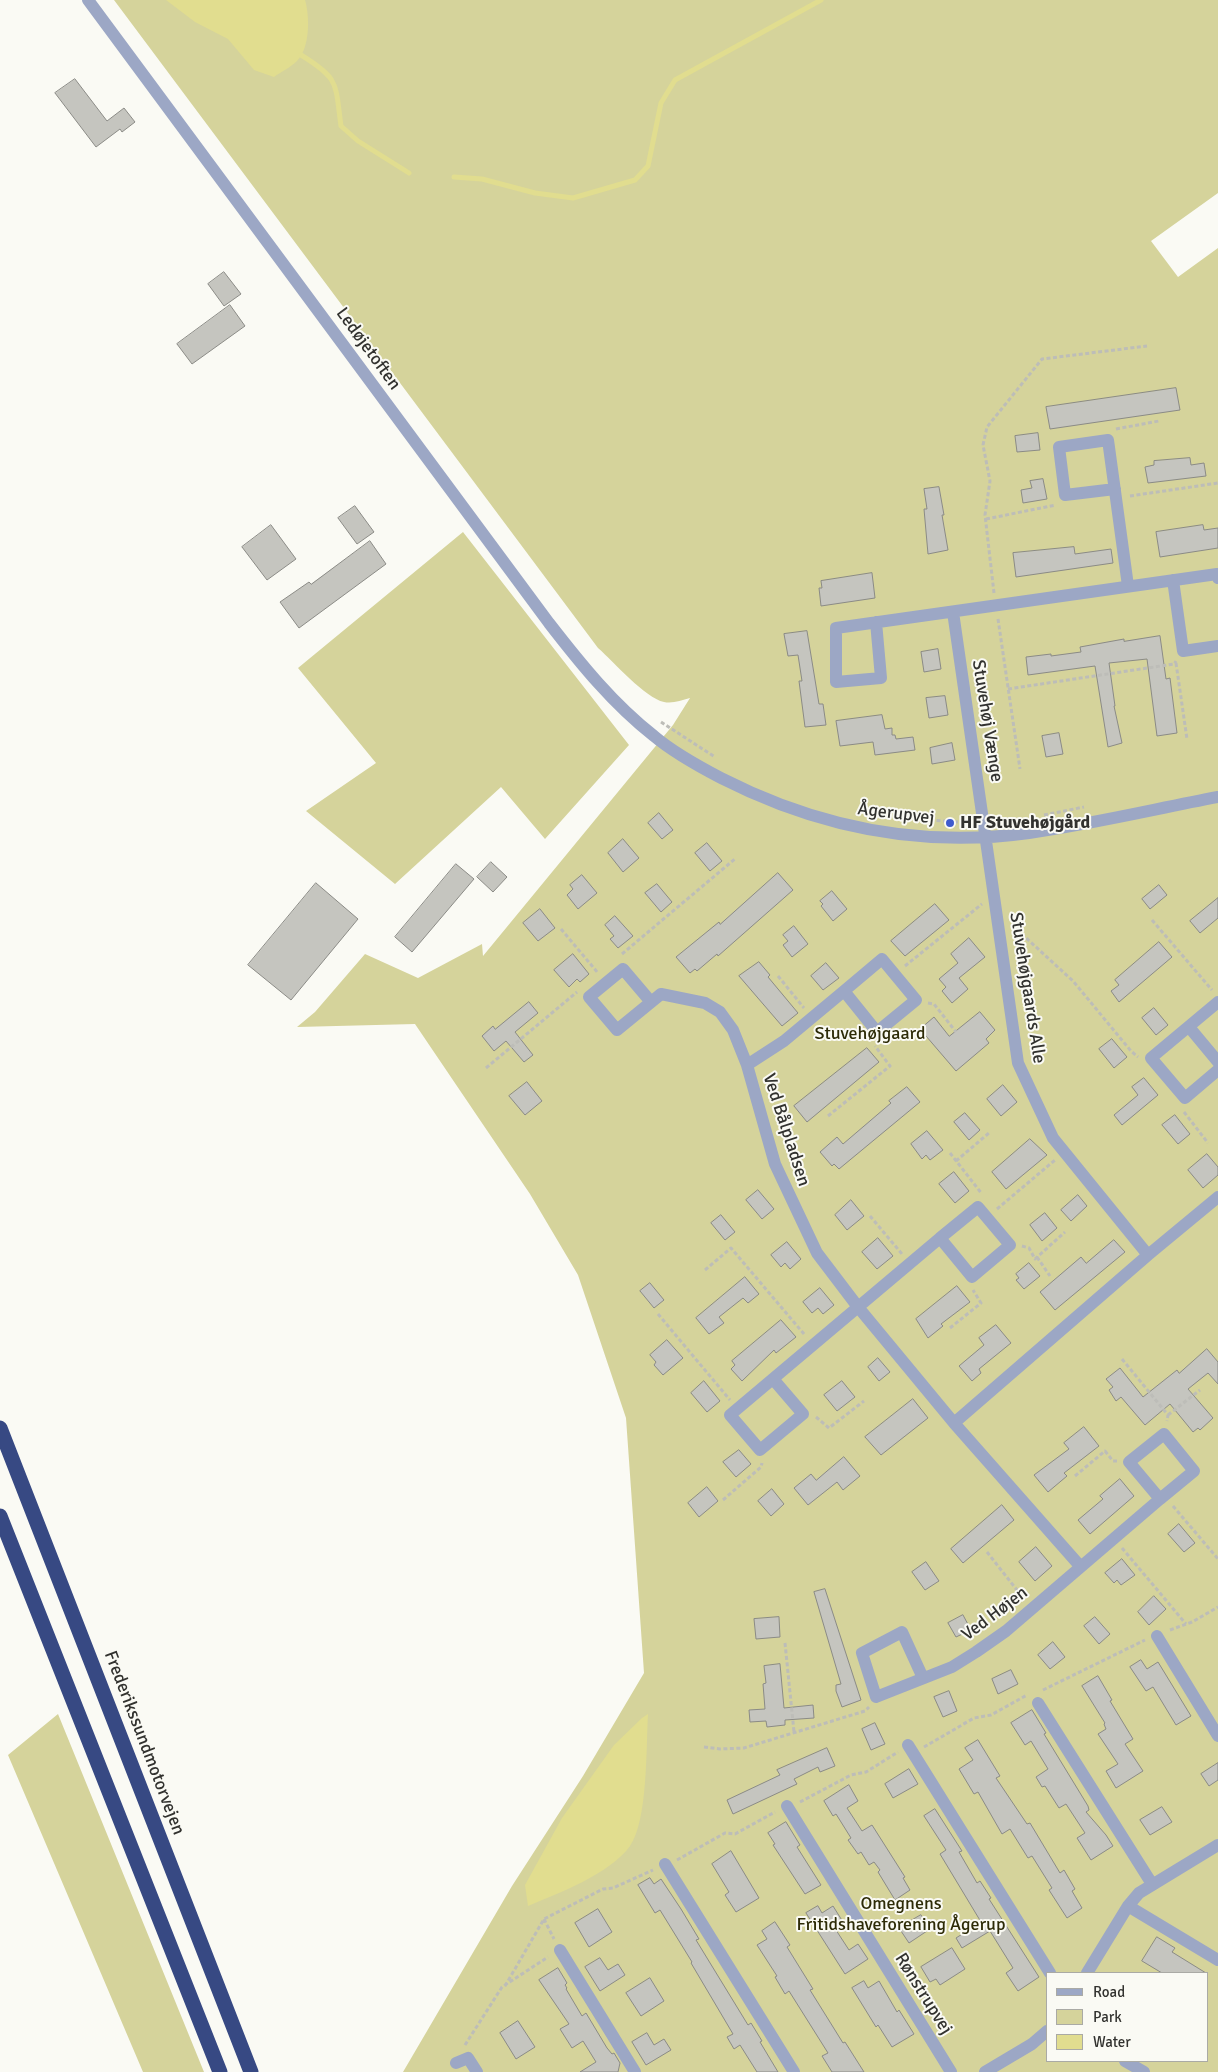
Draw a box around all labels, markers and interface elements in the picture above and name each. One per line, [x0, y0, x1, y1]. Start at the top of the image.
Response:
street label: Ledøjetoften [331, 304, 405, 394]
street label: Stuvehøj Vænge [967, 658, 1007, 784]
street label: Ågerupvej [856, 799, 936, 829]
place label: HF Stuvehøjgård [960, 812, 1090, 834]
marker: HF Stuvehøjgård [944, 817, 956, 829]
street label: Stuvehøjgaards Alle [1004, 911, 1050, 1065]
park label: Stuvehøjgaard [814, 1023, 926, 1045]
street label: Ved Bålpladsen [758, 1071, 814, 1189]
street label: Ved Højen [958, 1582, 1032, 1646]
street label: Frederikssundmotorvejen [99, 1648, 189, 1838]
park label: Omegnens Fritidshaveforening Ågerup [797, 1893, 1005, 1936]
street label: Rønstrupvej [889, 1949, 957, 2039]
legend [1046, 1972, 1208, 2062]
text: Road [1093, 1983, 1125, 2001]
text: Park [1093, 2008, 1122, 2026]
text: Water [1093, 2033, 1131, 2051]

